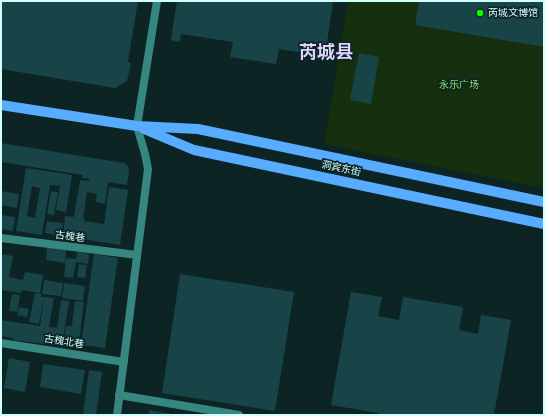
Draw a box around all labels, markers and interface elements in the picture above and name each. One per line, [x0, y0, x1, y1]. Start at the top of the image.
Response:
place label: 芮城文博馆 [488, 7, 538, 19]
marker: 芮城文博馆 [475, 8, 485, 18]
district label: 芮城县 [299, 42, 353, 64]
park label: 永乐广场 [439, 79, 479, 91]
street label: 洞宾东街 [320, 159, 362, 179]
street label: 古槐巷 [54, 229, 86, 245]
street label: 古槐北巷 [43, 333, 85, 351]

